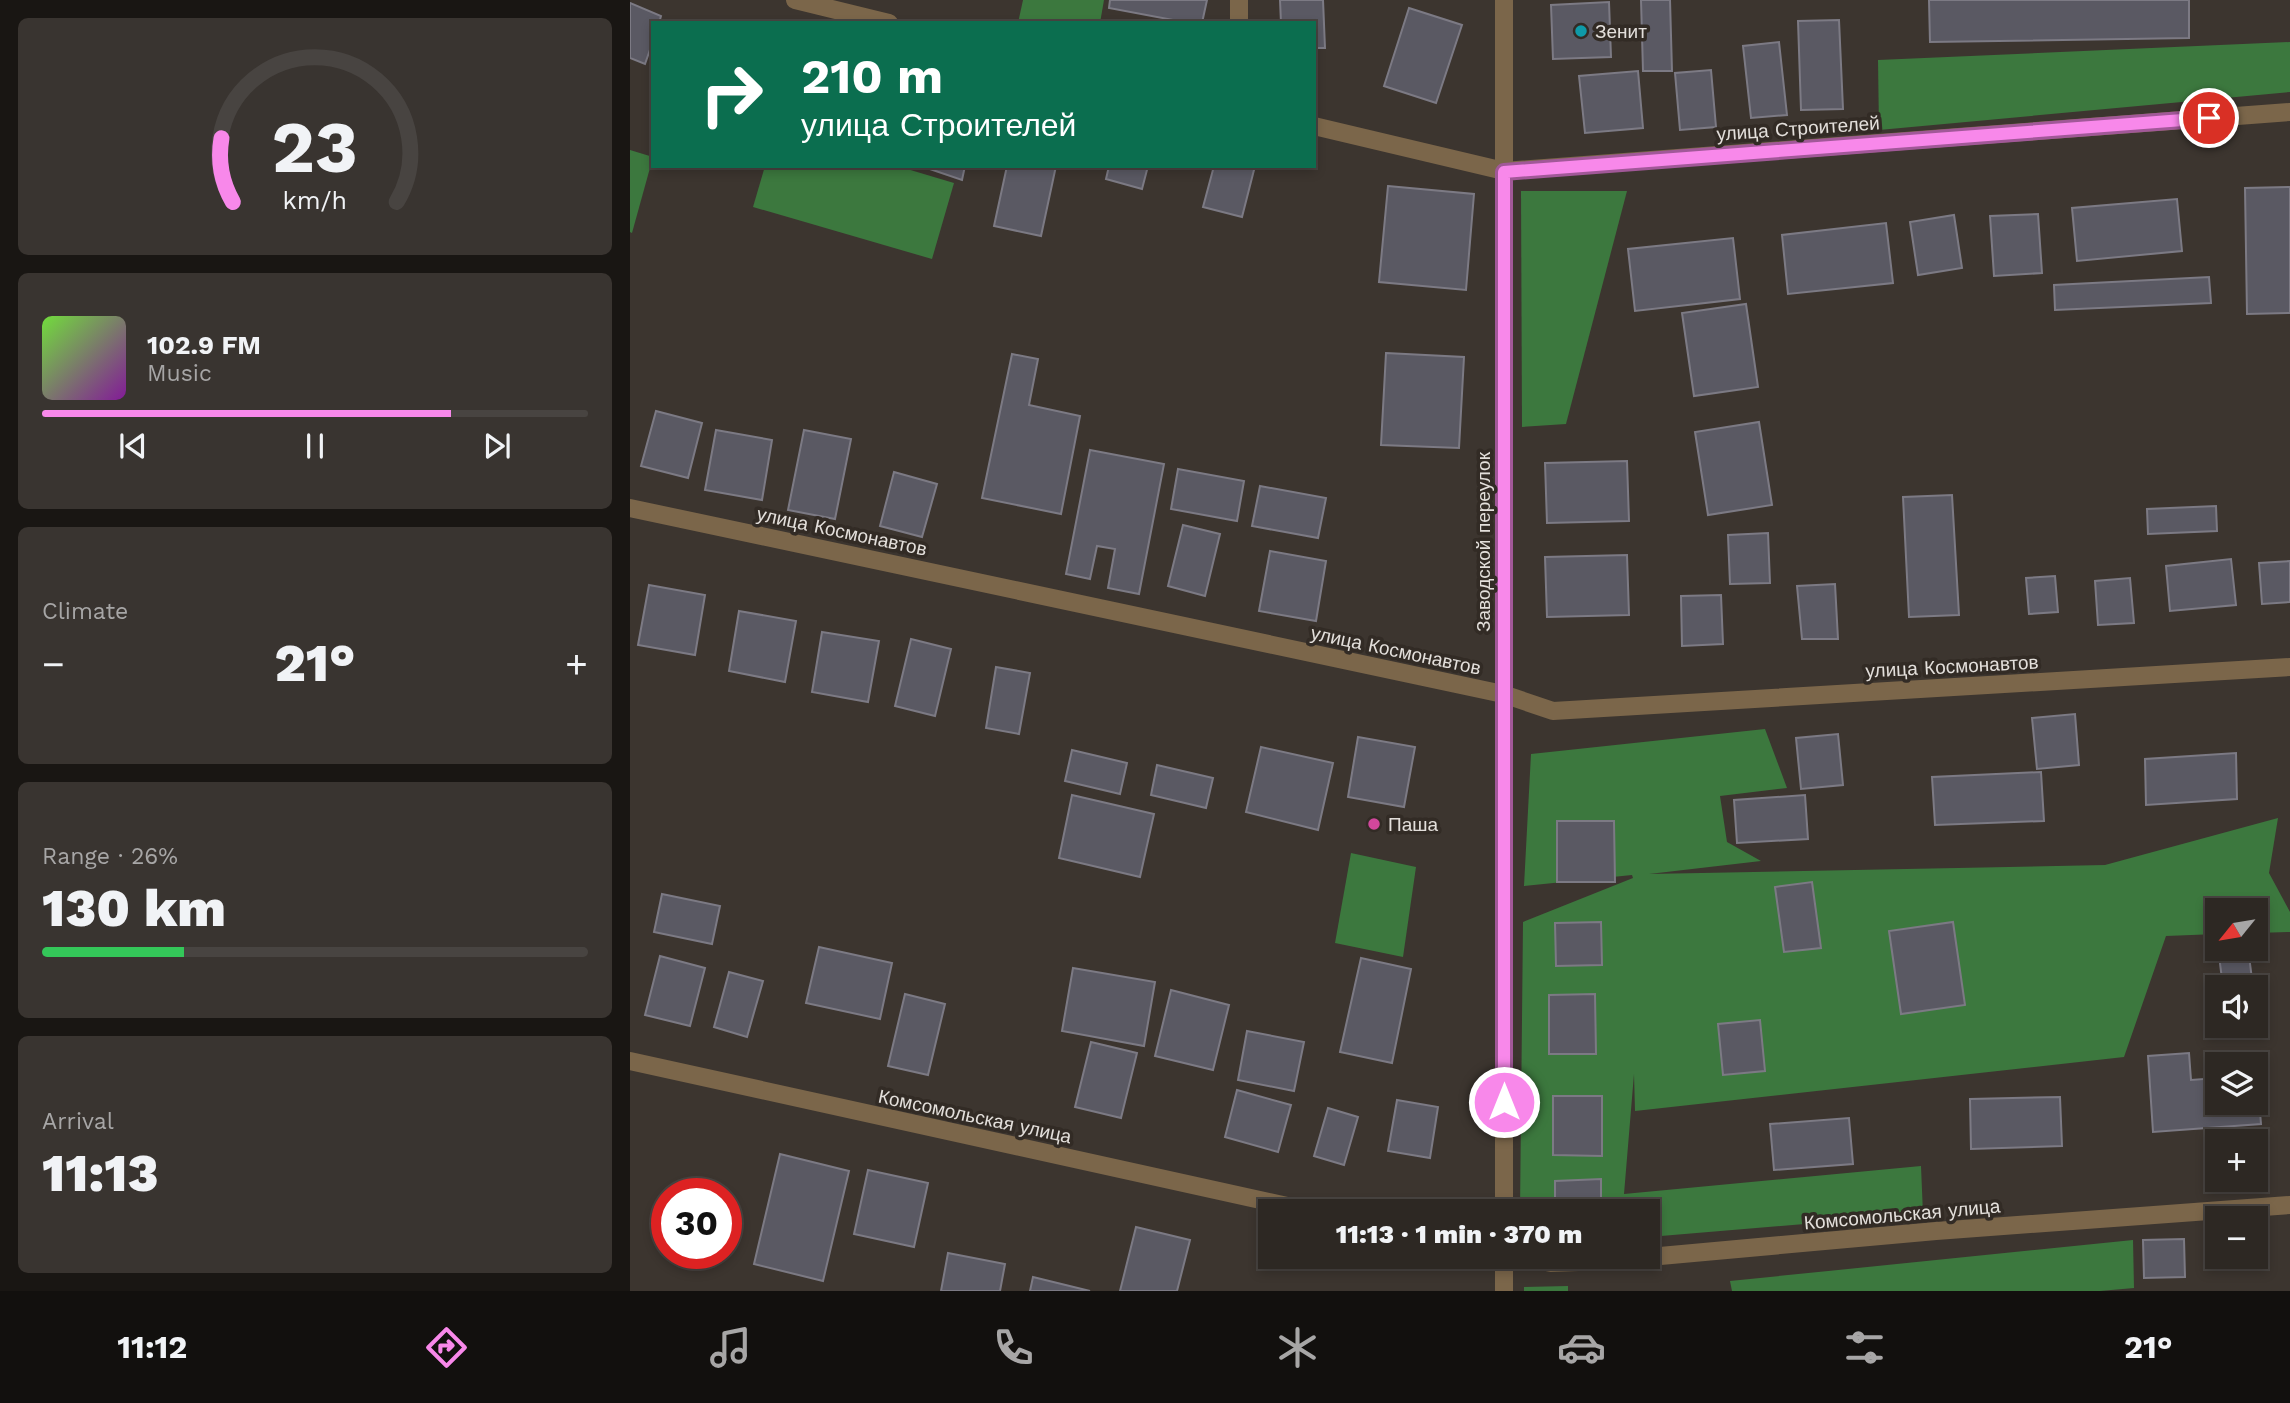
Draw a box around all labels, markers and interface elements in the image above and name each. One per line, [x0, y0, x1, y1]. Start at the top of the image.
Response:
place label: Зенит [1595, 20, 1647, 43]
marker: Зенит [1573, 23, 1589, 39]
text: 210 m [801, 47, 943, 105]
icon: right [686, 49, 777, 140]
pin [2179, 88, 2239, 148]
icon: arrive [2190, 99, 2228, 137]
text: 23 [272, 105, 358, 191]
text: улица Строителей [801, 106, 1077, 144]
street label: улица Строителей [1716, 111, 1880, 146]
text: km/h [283, 186, 347, 215]
text: 102.9 FM [147, 330, 261, 360]
text: Music [147, 360, 212, 387]
icon: previous [114, 427, 152, 465]
icon: pause [296, 427, 334, 465]
icon: next [478, 427, 516, 465]
street label: Заводской переулок [1472, 451, 1495, 632]
street label: улица Космонавтов [755, 502, 929, 561]
text: Climate [42, 598, 128, 625]
street label: улица Космонавтов [1309, 621, 1483, 680]
text: 21° [275, 633, 355, 694]
text: − [42, 642, 65, 686]
text: + [565, 642, 588, 686]
street label: улица Космонавтов [1865, 650, 2039, 683]
place label: Паша [1388, 813, 1438, 836]
marker: Паша [1366, 816, 1382, 832]
text: Range · 26% [42, 843, 178, 870]
text: 130 km [42, 878, 226, 939]
north arrow [2205, 898, 2268, 961]
map controls [2205, 898, 2268, 1269]
button: sound [2205, 975, 2268, 1038]
button: layers [2205, 1052, 2268, 1115]
position arrow [1467, 1065, 1541, 1139]
street label: Комсомольская улица [876, 1085, 1074, 1148]
text: Arrival [42, 1108, 114, 1135]
button: + [2205, 1129, 2268, 1192]
text: 11:13 [42, 1143, 158, 1204]
speed limit sign: 30 [651, 1178, 742, 1269]
street label: Комсомольская улица [1803, 1194, 2002, 1235]
button: − [2205, 1206, 2268, 1269]
text: 11:13 · 1 min · 370 m [1336, 1219, 1582, 1249]
icon: directions [422, 1323, 471, 1372]
icon: music [706, 1323, 755, 1372]
icon: phone [989, 1323, 1038, 1372]
icon: climate [1273, 1323, 1322, 1372]
icon: car [1557, 1323, 1606, 1372]
icon: filters [1840, 1323, 1889, 1372]
text: 11:12 [117, 1328, 187, 1366]
text: 21° [2124, 1328, 2173, 1366]

